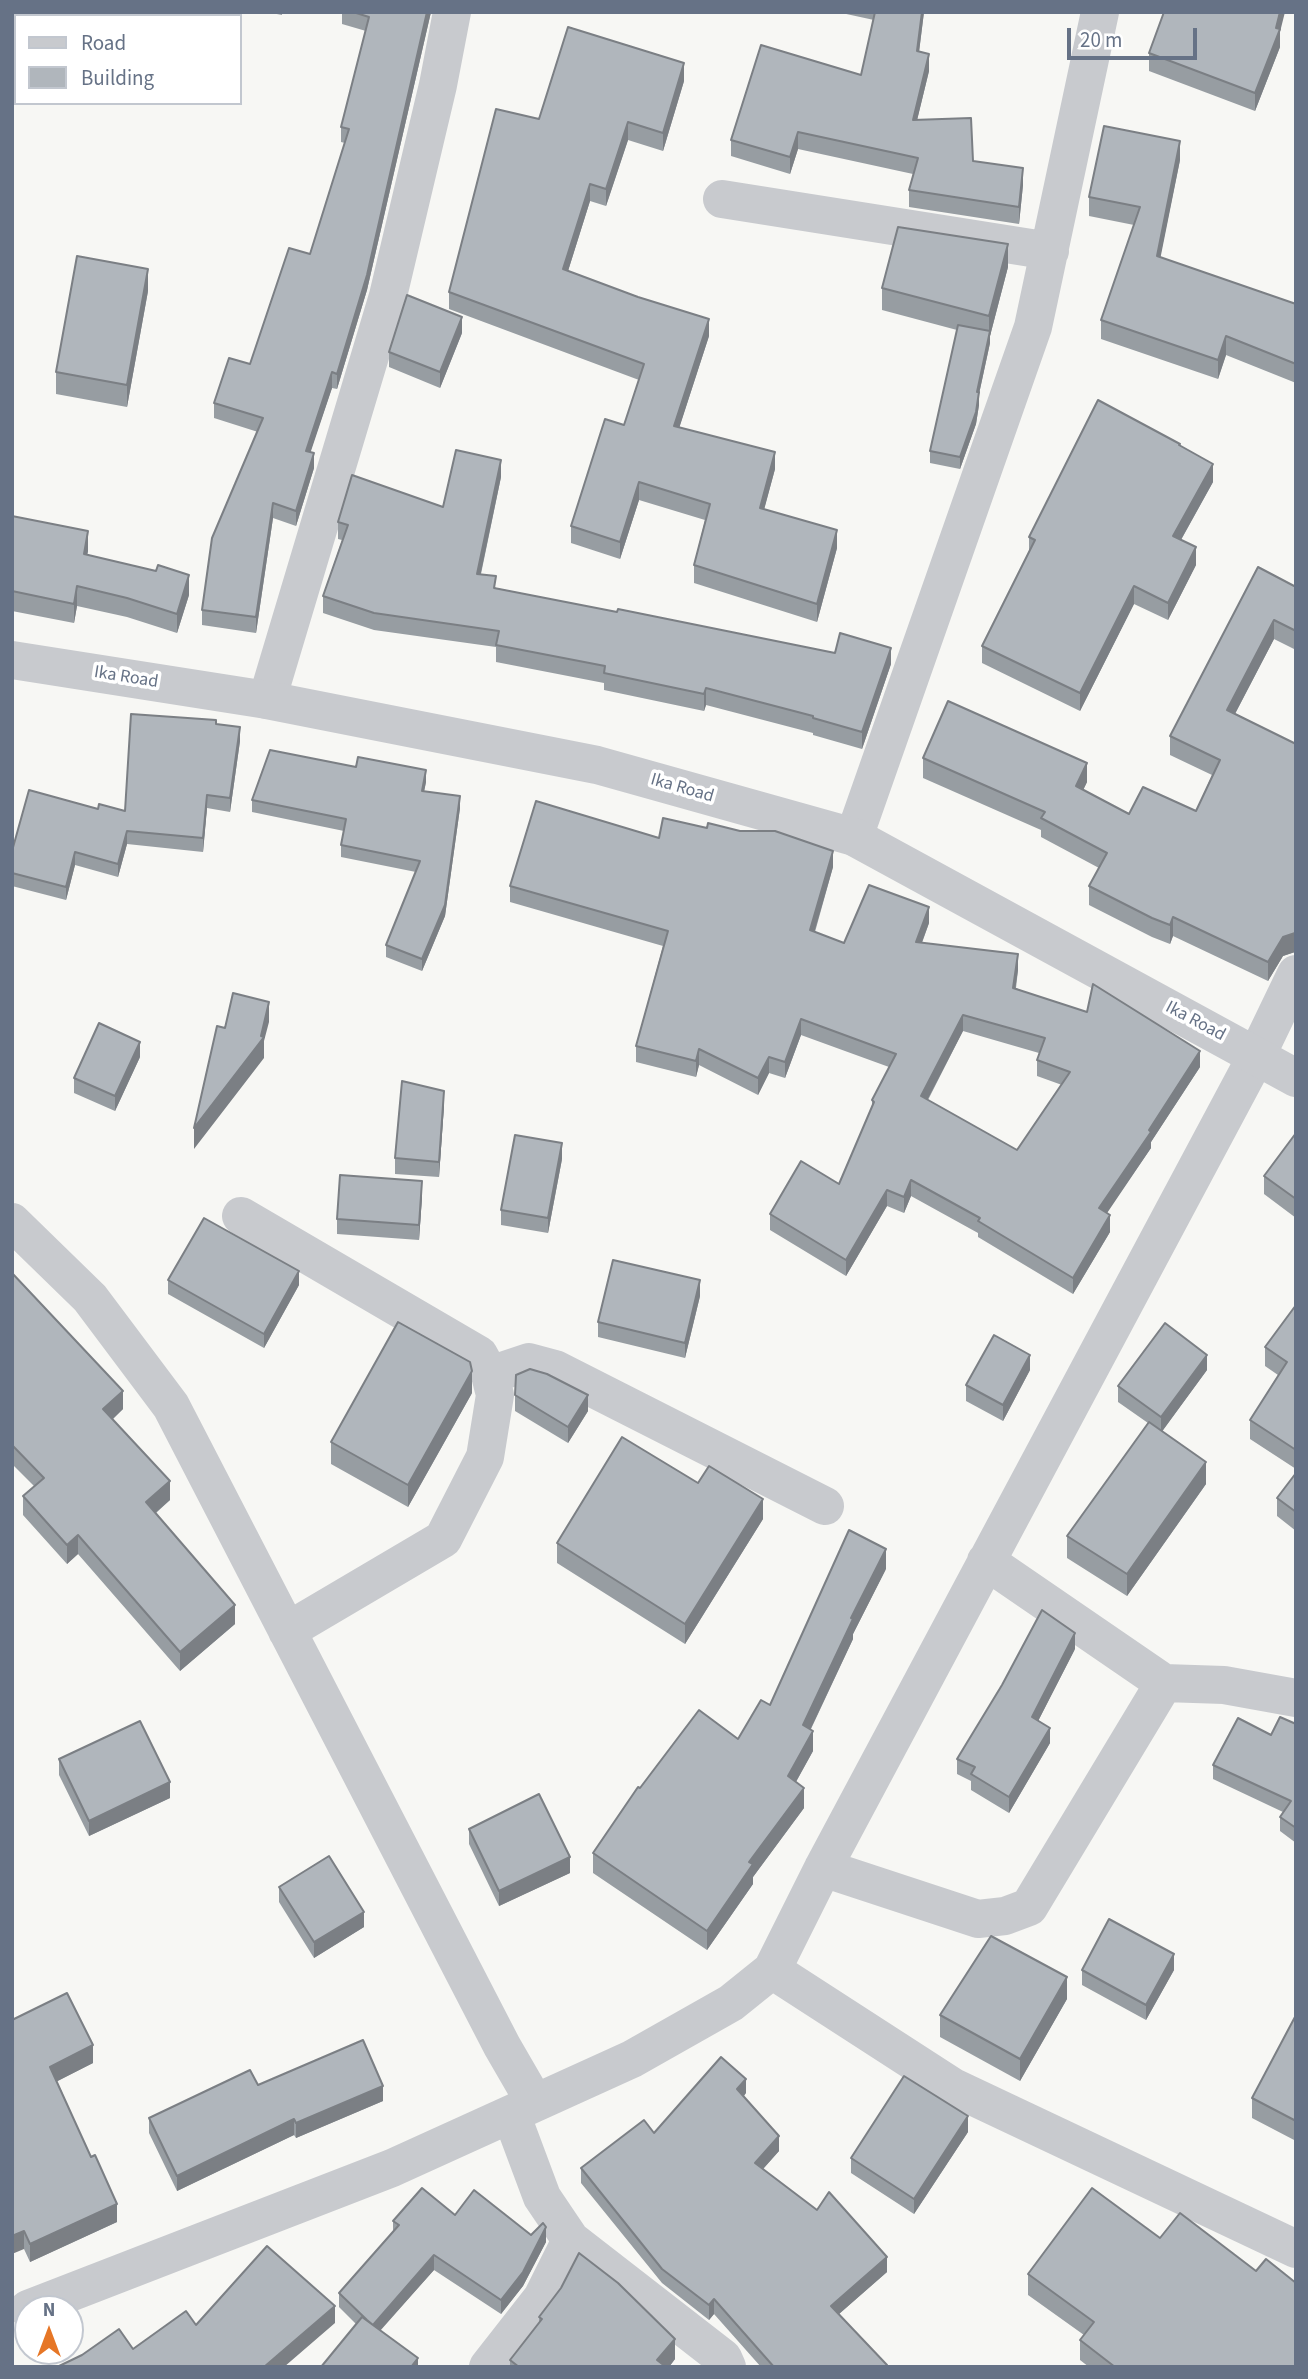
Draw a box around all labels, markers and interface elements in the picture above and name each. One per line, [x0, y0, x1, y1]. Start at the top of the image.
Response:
legend [14, 14, 242, 105]
scale bar [1070, 14, 1200, 58]
text: 20 m [1080, 25, 1122, 55]
text: Road [81, 28, 126, 58]
text: Building [81, 63, 154, 93]
street label: Ika Road [92, 662, 160, 694]
street label: Ika Road [648, 770, 716, 808]
street label: Ika Road [1161, 997, 1229, 1047]
north arrow [14, 2295, 84, 2365]
text: N [43, 2297, 55, 2324]

